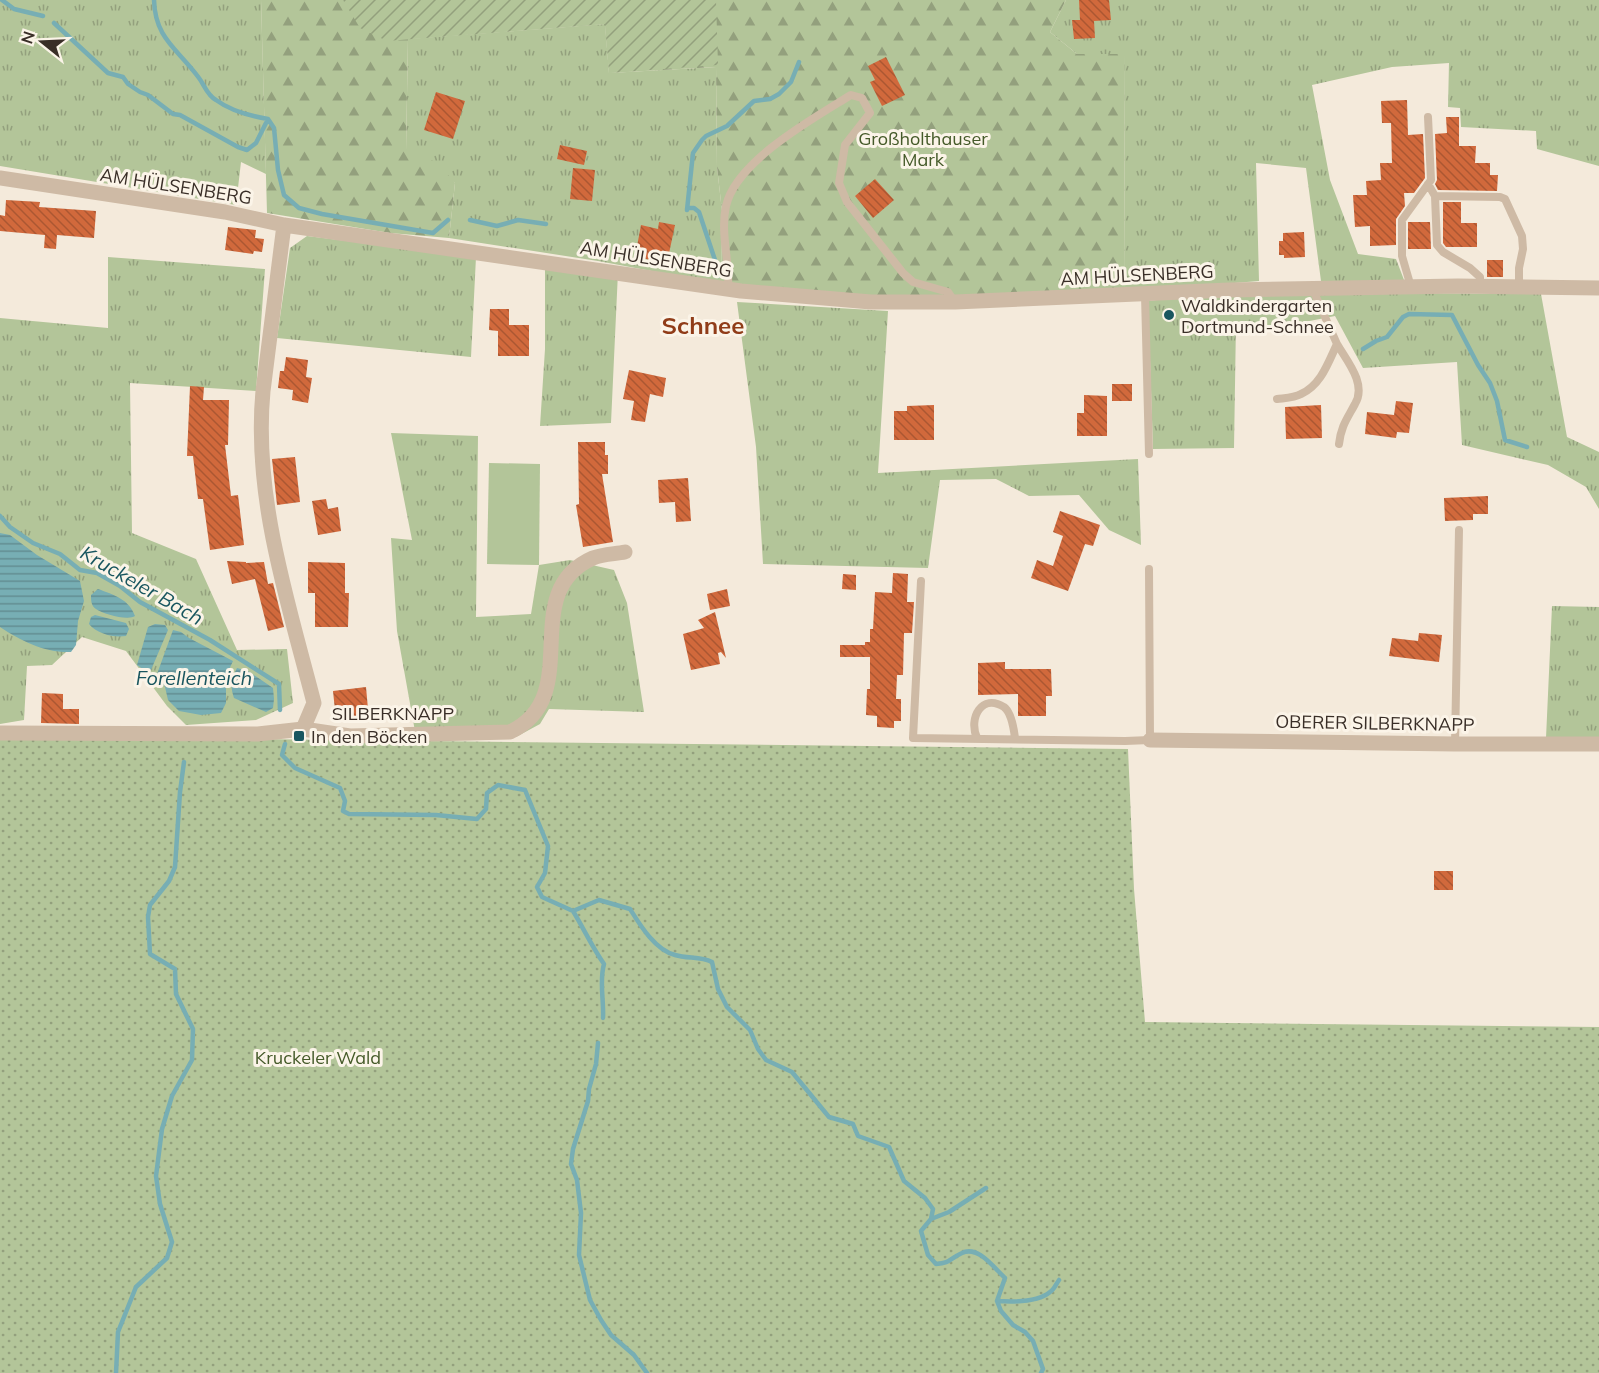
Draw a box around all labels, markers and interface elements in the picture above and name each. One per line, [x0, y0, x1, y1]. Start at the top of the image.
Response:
north arrow [12, 12, 72, 72]
text: N [16, 29, 39, 46]
park label: Großholthauser Mark [858, 127, 988, 171]
street label: AM HÜLSENBERG [98, 163, 254, 209]
street label: AM HÜLSENBERG [578, 236, 734, 282]
street label: AM HÜLSENBERG [1060, 260, 1214, 290]
place label: Waldkindergarten Dortmund-Schnee [1181, 294, 1334, 338]
marker: Waldkindergarten Dortmund-Schnee [1162, 308, 1176, 322]
district label: Schnee [662, 310, 744, 340]
water label: Kruckeler Bach [76, 540, 208, 630]
water label: Forellenteich [136, 665, 252, 690]
street label: SILBERKNAPP [332, 702, 454, 725]
street label: OBERER SILBERKNAPP [1275, 710, 1475, 736]
place label: In den Böcken [311, 725, 428, 748]
marker: In den Böcken [292, 729, 306, 743]
park label: Kruckeler Wald [255, 1046, 381, 1069]

